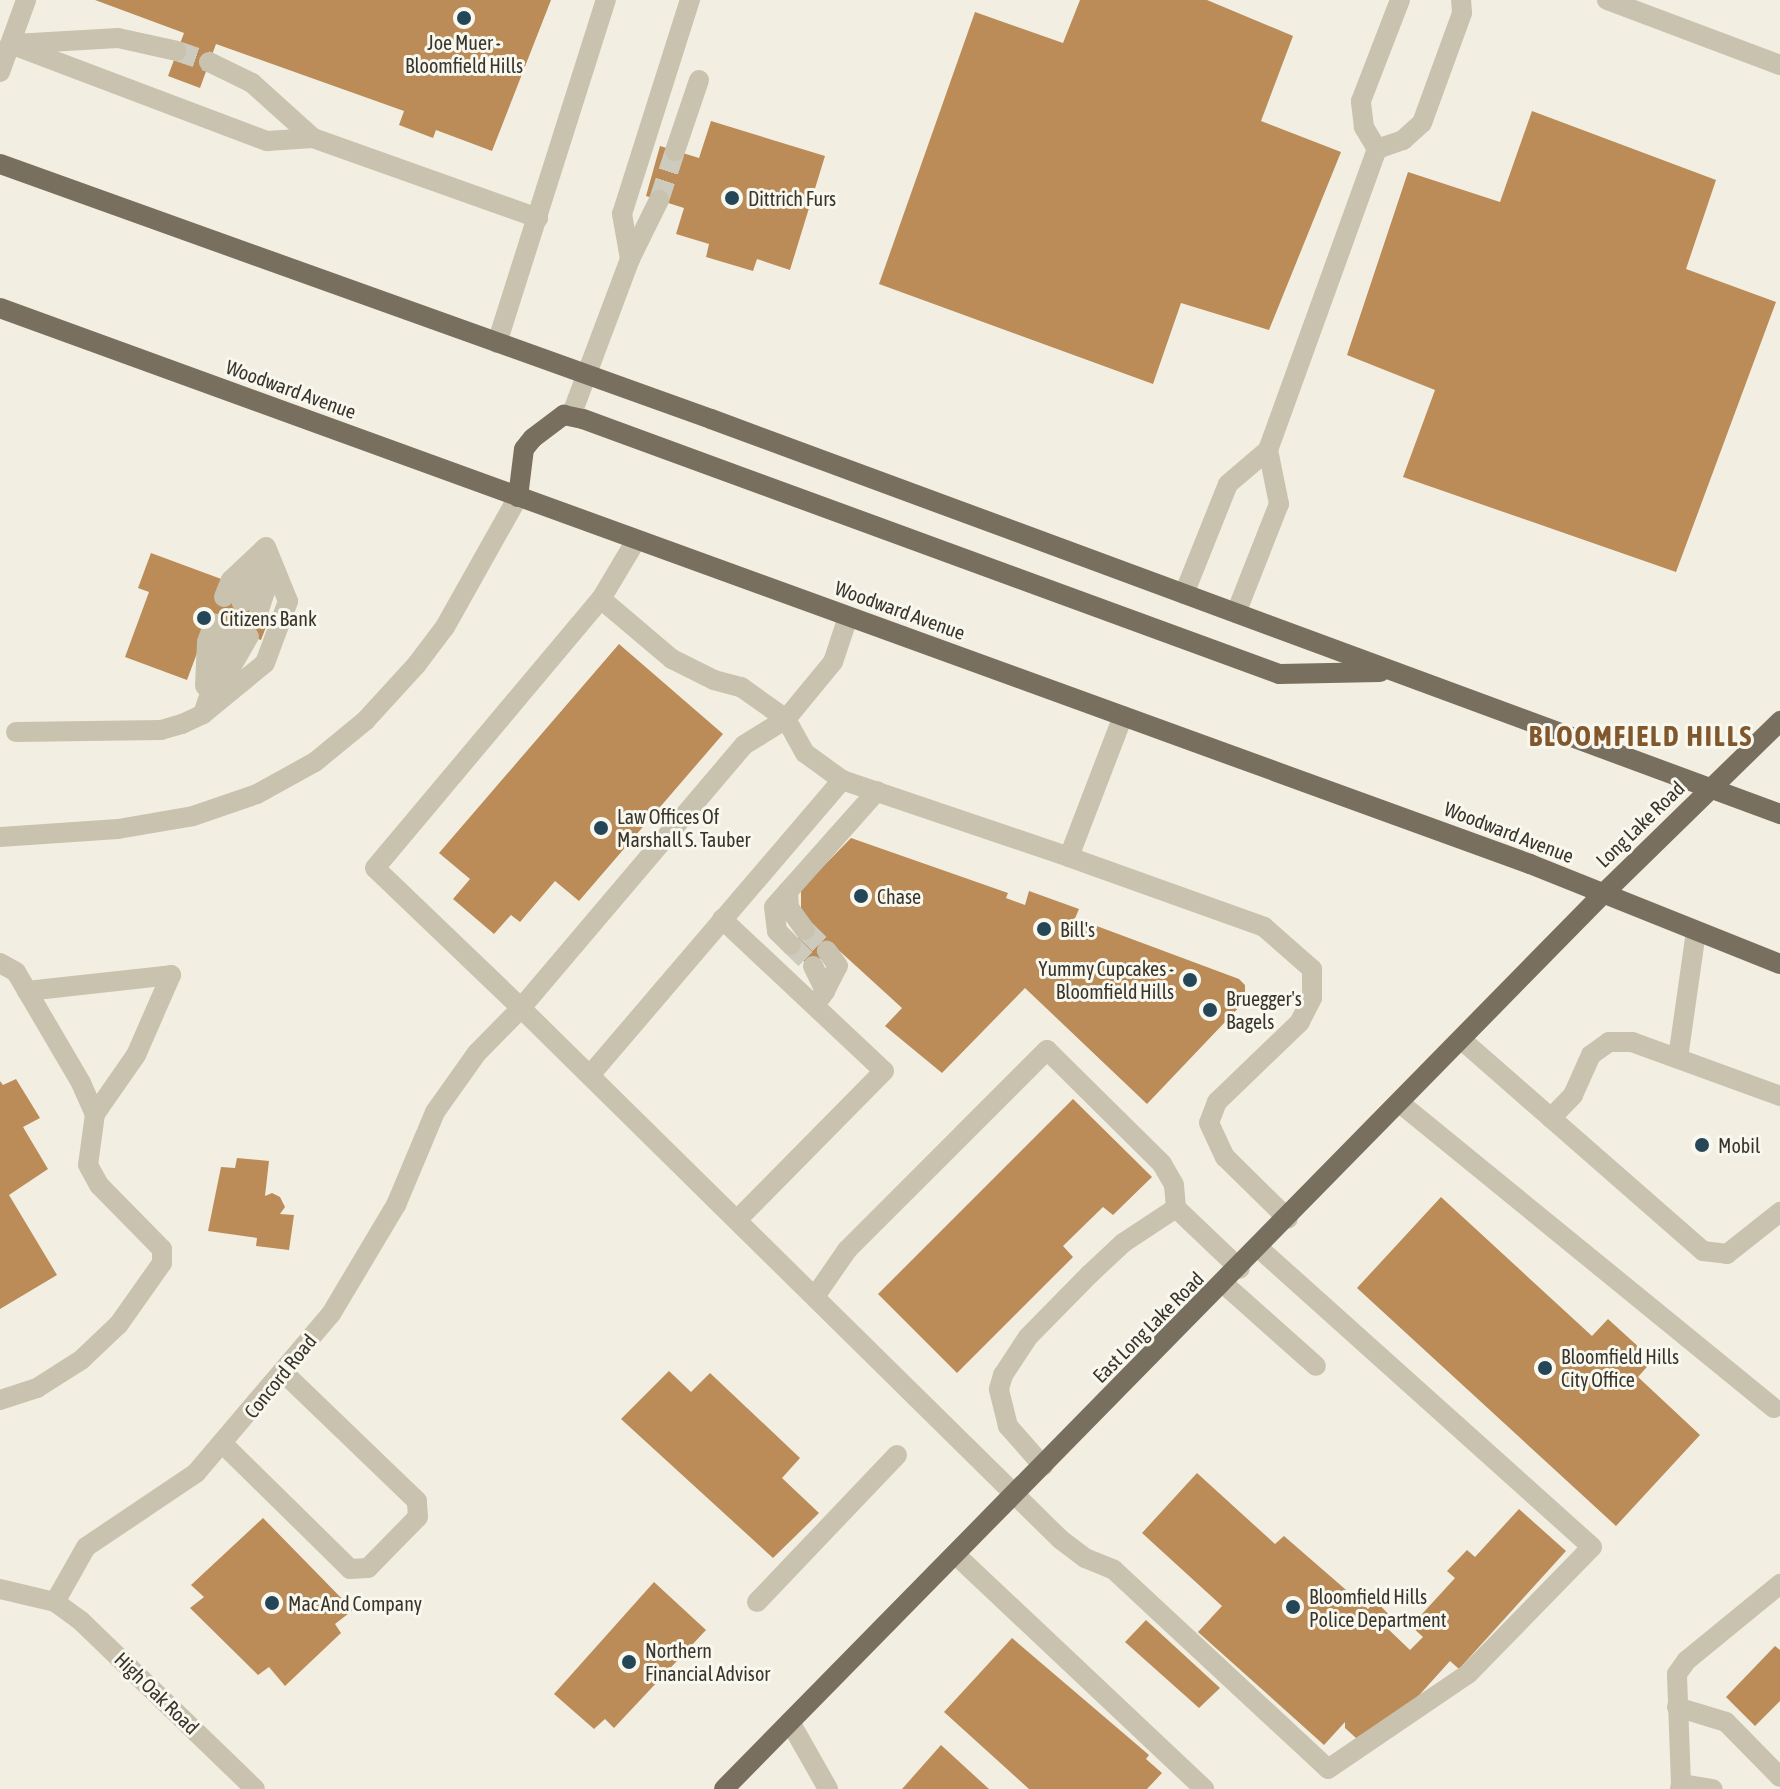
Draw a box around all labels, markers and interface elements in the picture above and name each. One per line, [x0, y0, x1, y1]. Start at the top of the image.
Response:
marker: Joe Muer - Bloomfield Hills [455, 9, 473, 27]
place label: Joe Muer - Bloomfield Hills [405, 30, 523, 77]
place label: Dittrich Furs [748, 186, 836, 210]
marker: Dittrich Furs [723, 189, 741, 207]
street label: Woodward Avenue [223, 354, 359, 424]
street label: Woodward Avenue [832, 575, 968, 645]
place label: Citizens Bank [220, 606, 317, 630]
marker: Citizens Bank [195, 609, 213, 627]
district label: BLOOMFIELD HILLS [1529, 719, 1753, 753]
street label: Long Lake Road [1591, 776, 1689, 872]
street label: Woodward Avenue [1441, 796, 1577, 868]
place label: Law Offices Of Marshall S. Tauber [617, 804, 750, 851]
marker: Law Offices Of Marshall S. Tauber [592, 819, 610, 837]
place label: Chase [877, 884, 921, 908]
marker: Chase [852, 887, 870, 905]
place label: Bill's [1060, 917, 1095, 941]
marker: Bill's [1035, 920, 1053, 938]
place label: Yummy Cupcakes - Bloomfield Hills [1039, 956, 1174, 1003]
marker: Yummy Cupcakes - Bloomfield Hills [1181, 971, 1199, 989]
place label: Bruegger's Bagels [1226, 986, 1302, 1033]
marker: Bruegger's Bagels [1201, 1001, 1219, 1019]
place label: Mobil [1718, 1133, 1760, 1157]
marker: Mobil [1693, 1136, 1711, 1154]
street label: East Long Lake Road [1088, 1267, 1208, 1387]
street label: Concord Road [239, 1329, 321, 1423]
place label: Bloomfield Hills City Office [1561, 1344, 1679, 1391]
marker: Bloomfield Hills City Office [1536, 1359, 1554, 1377]
place label: Bloomfield Hills Police Department [1309, 1584, 1447, 1631]
place label: Mac And Company [288, 1591, 422, 1615]
marker: Mac And Company [263, 1594, 281, 1612]
marker: Bloomfield Hills Police Department [1284, 1598, 1302, 1616]
place label: Northern Financial Advisor [645, 1638, 770, 1685]
street label: High Oak Road [110, 1647, 204, 1739]
marker: Northern Financial Advisor [620, 1653, 638, 1671]

